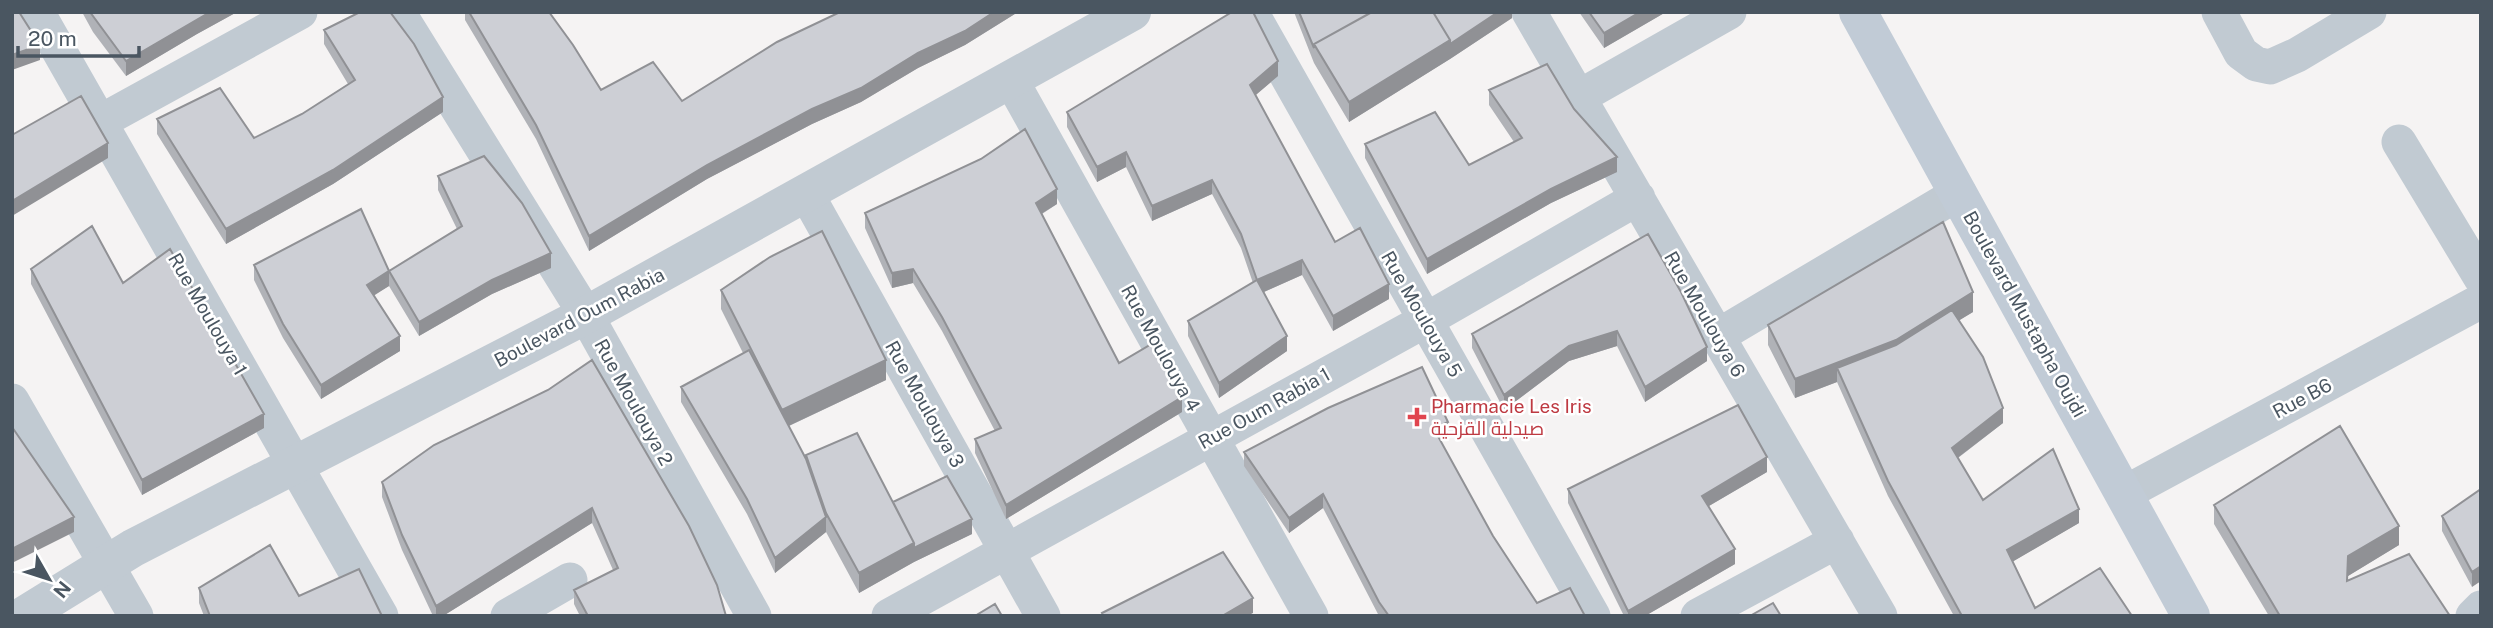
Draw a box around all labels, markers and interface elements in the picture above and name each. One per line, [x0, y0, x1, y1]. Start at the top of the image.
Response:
scale bar [18, 14, 138, 58]
text: 20 m [28, 26, 77, 51]
street label: Boulevard Mustapha Oujdi [1959, 207, 2091, 421]
street label: Rue Moulouya 5 [1377, 247, 1467, 381]
street label: Rue Moulouya 6 [1660, 247, 1750, 381]
street label: Rue Moulouya 1 [164, 249, 252, 379]
street label: Boulevard Oum Rabia [490, 263, 668, 371]
street label: Rue Moulouya 4 [1117, 281, 1205, 415]
street label: Rue Moulouya 2 [590, 335, 678, 469]
street label: Rue Moulouya 3 [881, 337, 969, 471]
street label: Rue Oum Rabia 1 [1194, 363, 1334, 453]
street label: Rue B6 [2269, 373, 2335, 423]
place label: Pharmacie Les Iris صيدلية القزحية [1431, 395, 1592, 440]
marker: Pharmacie Les Iris صيدلية القزحية [1409, 409, 1425, 425]
north arrow [14, 544, 84, 614]
text: N [49, 577, 75, 602]

